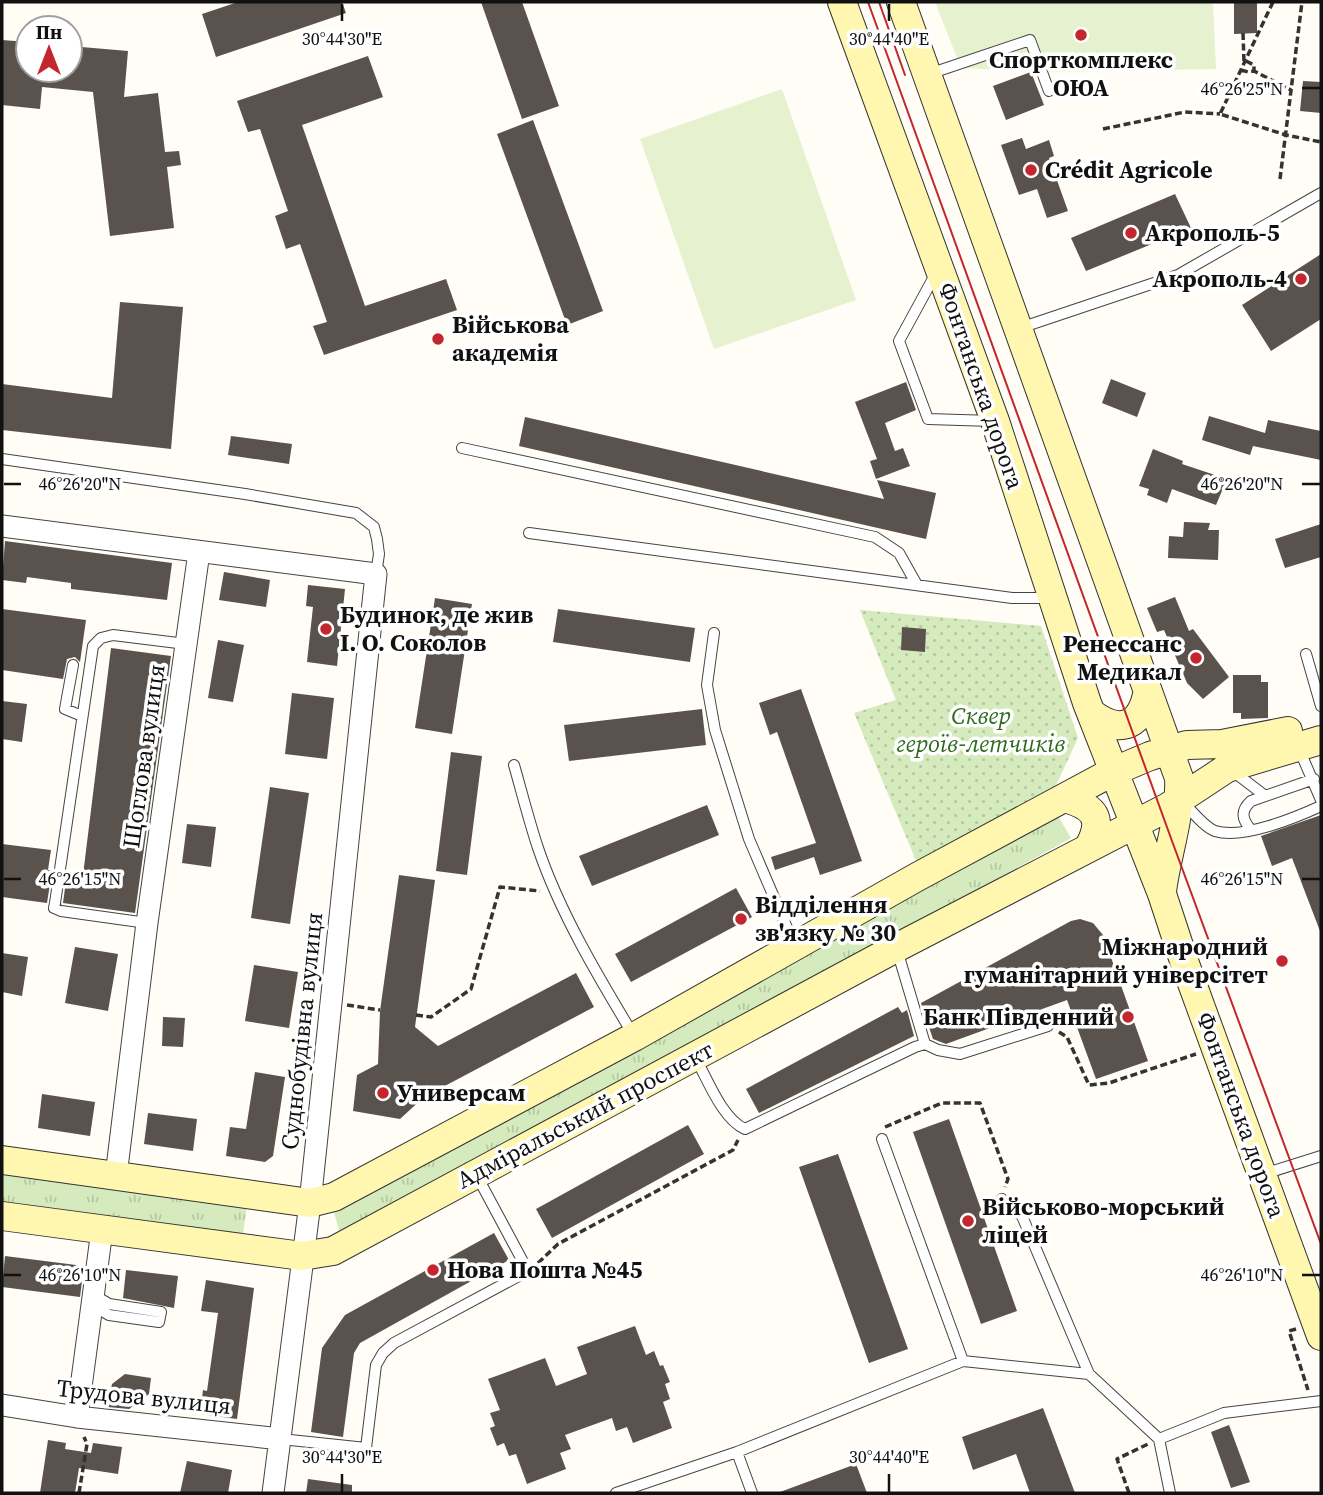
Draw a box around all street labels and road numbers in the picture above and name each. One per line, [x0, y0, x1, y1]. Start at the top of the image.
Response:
street label: Фонтанська дорога [931, 278, 1033, 494]
street label: Щоглова вулиця [114, 662, 173, 850]
street label: Суднобудівна вулиця [273, 911, 330, 1151]
street label: Фонтанська дорога [1189, 1008, 1294, 1223]
street label: Адміральський проспект [451, 1033, 719, 1196]
street label: Трудова вулиця [55, 1371, 233, 1422]

